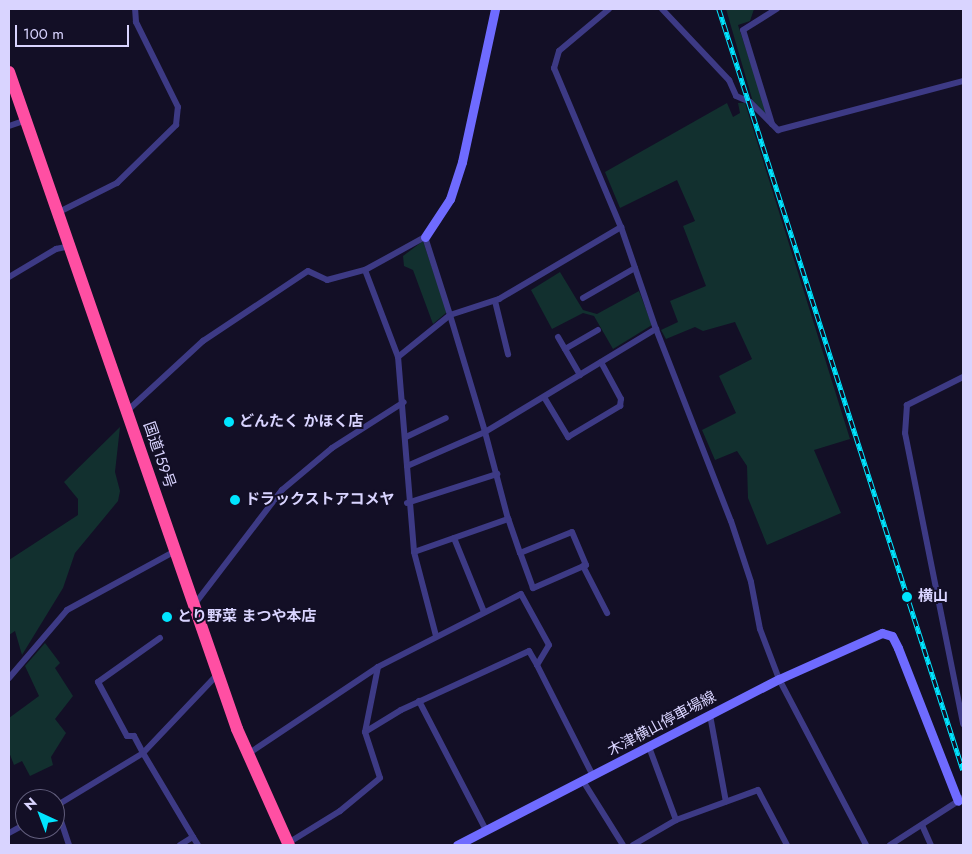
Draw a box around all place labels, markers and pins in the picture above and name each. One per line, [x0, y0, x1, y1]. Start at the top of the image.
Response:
place label: どんたく かほく店 [239, 413, 363, 431]
marker: どんたく かほく店 [223, 416, 235, 428]
place label: ドラックストアコメヤ [245, 491, 395, 509]
marker: ドラックストアコメヤ [229, 494, 241, 506]
place label: 横山 [918, 588, 948, 606]
marker: 横山 [900, 590, 914, 604]
place label: とり野菜 まつや本店 [177, 608, 316, 626]
marker: とり野菜 まつや本店 [161, 611, 173, 623]

